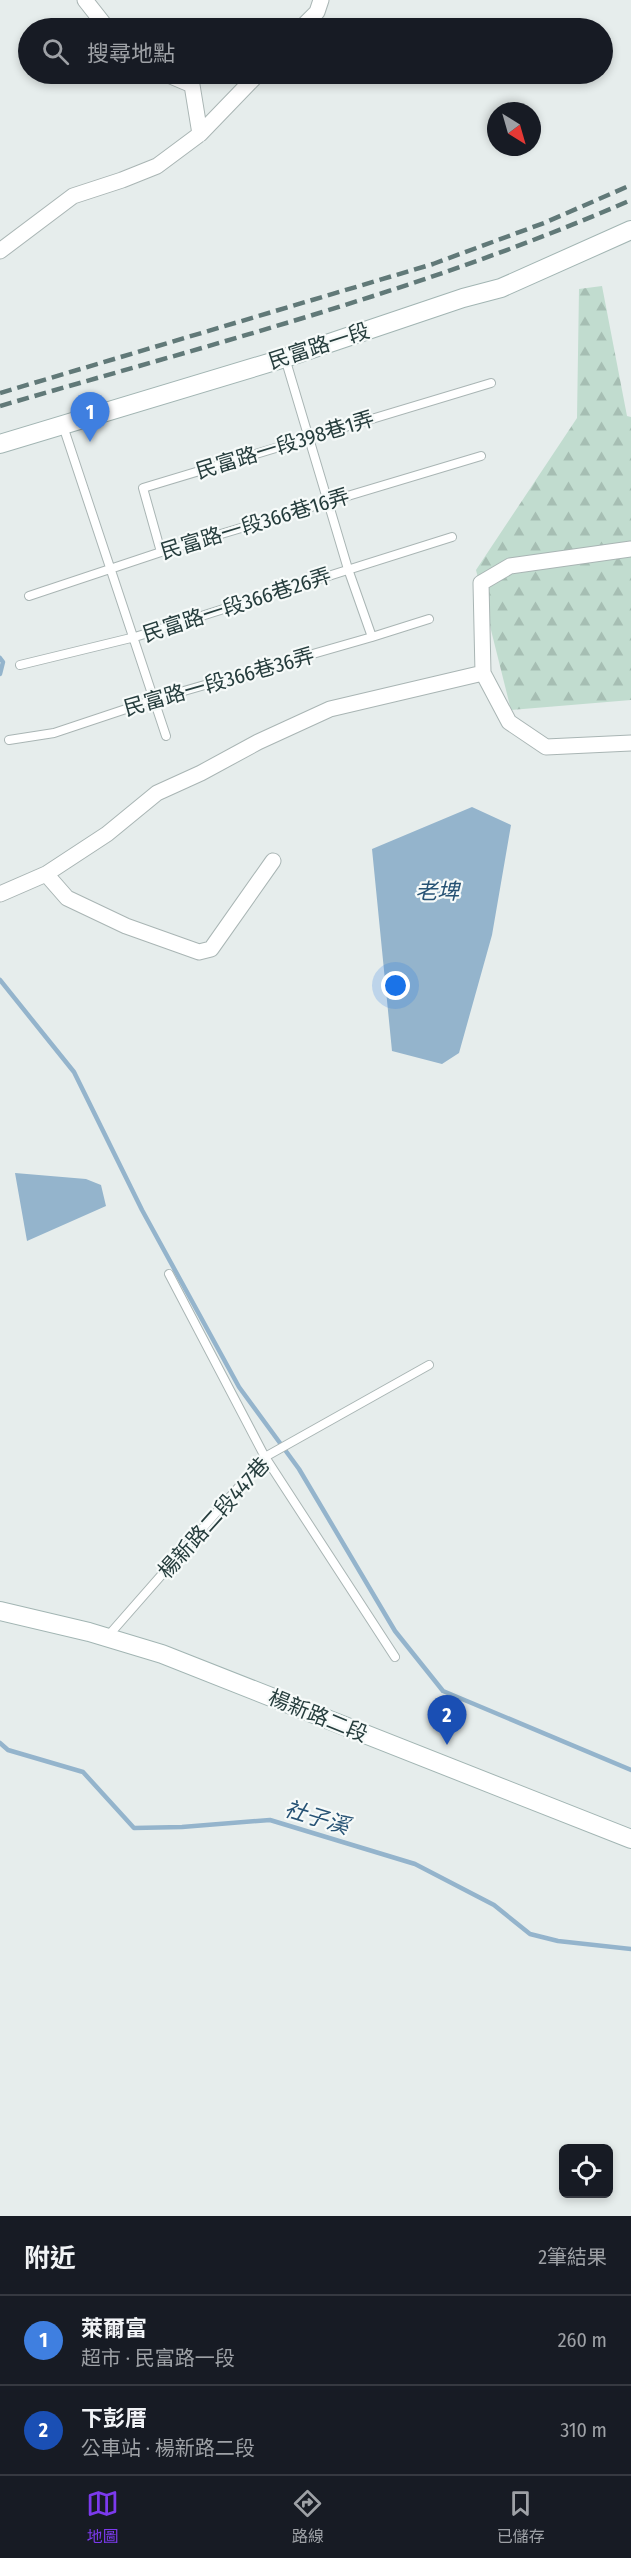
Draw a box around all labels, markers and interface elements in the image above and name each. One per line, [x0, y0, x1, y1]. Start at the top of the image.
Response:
search box [18, 18, 613, 84]
icon: search [39, 35, 72, 68]
text: 搜尋地點 [87, 40, 175, 67]
north arrow [487, 102, 541, 156]
street label: 民富路一段 [265, 317, 373, 375]
pin: 1 [70, 392, 110, 442]
street label: 民富路一段398巷1弄 [193, 406, 377, 484]
street label: 民富路一段366巷16弄 [158, 483, 352, 565]
street label: 民富路一段366巷26弄 [139, 562, 335, 648]
street label: 民富路一段366巷36弄 [121, 642, 317, 722]
water label: 老埤 [415, 878, 462, 905]
your location [381, 971, 410, 1000]
street label: 楊新路二段447巷 [153, 1452, 275, 1584]
street label: 楊新路二段 [264, 1684, 372, 1748]
pin: 2 [428, 1696, 466, 1745]
water label: 社子溪 [281, 1795, 355, 1841]
map controls [559, 2144, 613, 2198]
button: locate [559, 2144, 613, 2198]
text: 附近 [24, 2243, 76, 2274]
text: 2筆結果 [538, 2245, 607, 2269]
text: 萊爾富 [81, 2315, 147, 2342]
text: 1 [39, 2328, 48, 2352]
text: 260 m [558, 2328, 607, 2352]
text: 超市 · 民富路一段 [81, 2346, 235, 2370]
text: 下彭厝 [81, 2405, 147, 2432]
text: 2 [39, 2418, 48, 2442]
text: 310 m [560, 2418, 607, 2442]
text: 公車站 · 楊新路二段 [81, 2436, 255, 2460]
tab: 地圖 [86, 2487, 119, 2547]
tab: 路線 [291, 2487, 324, 2547]
tab: 已儲存 [497, 2487, 545, 2547]

